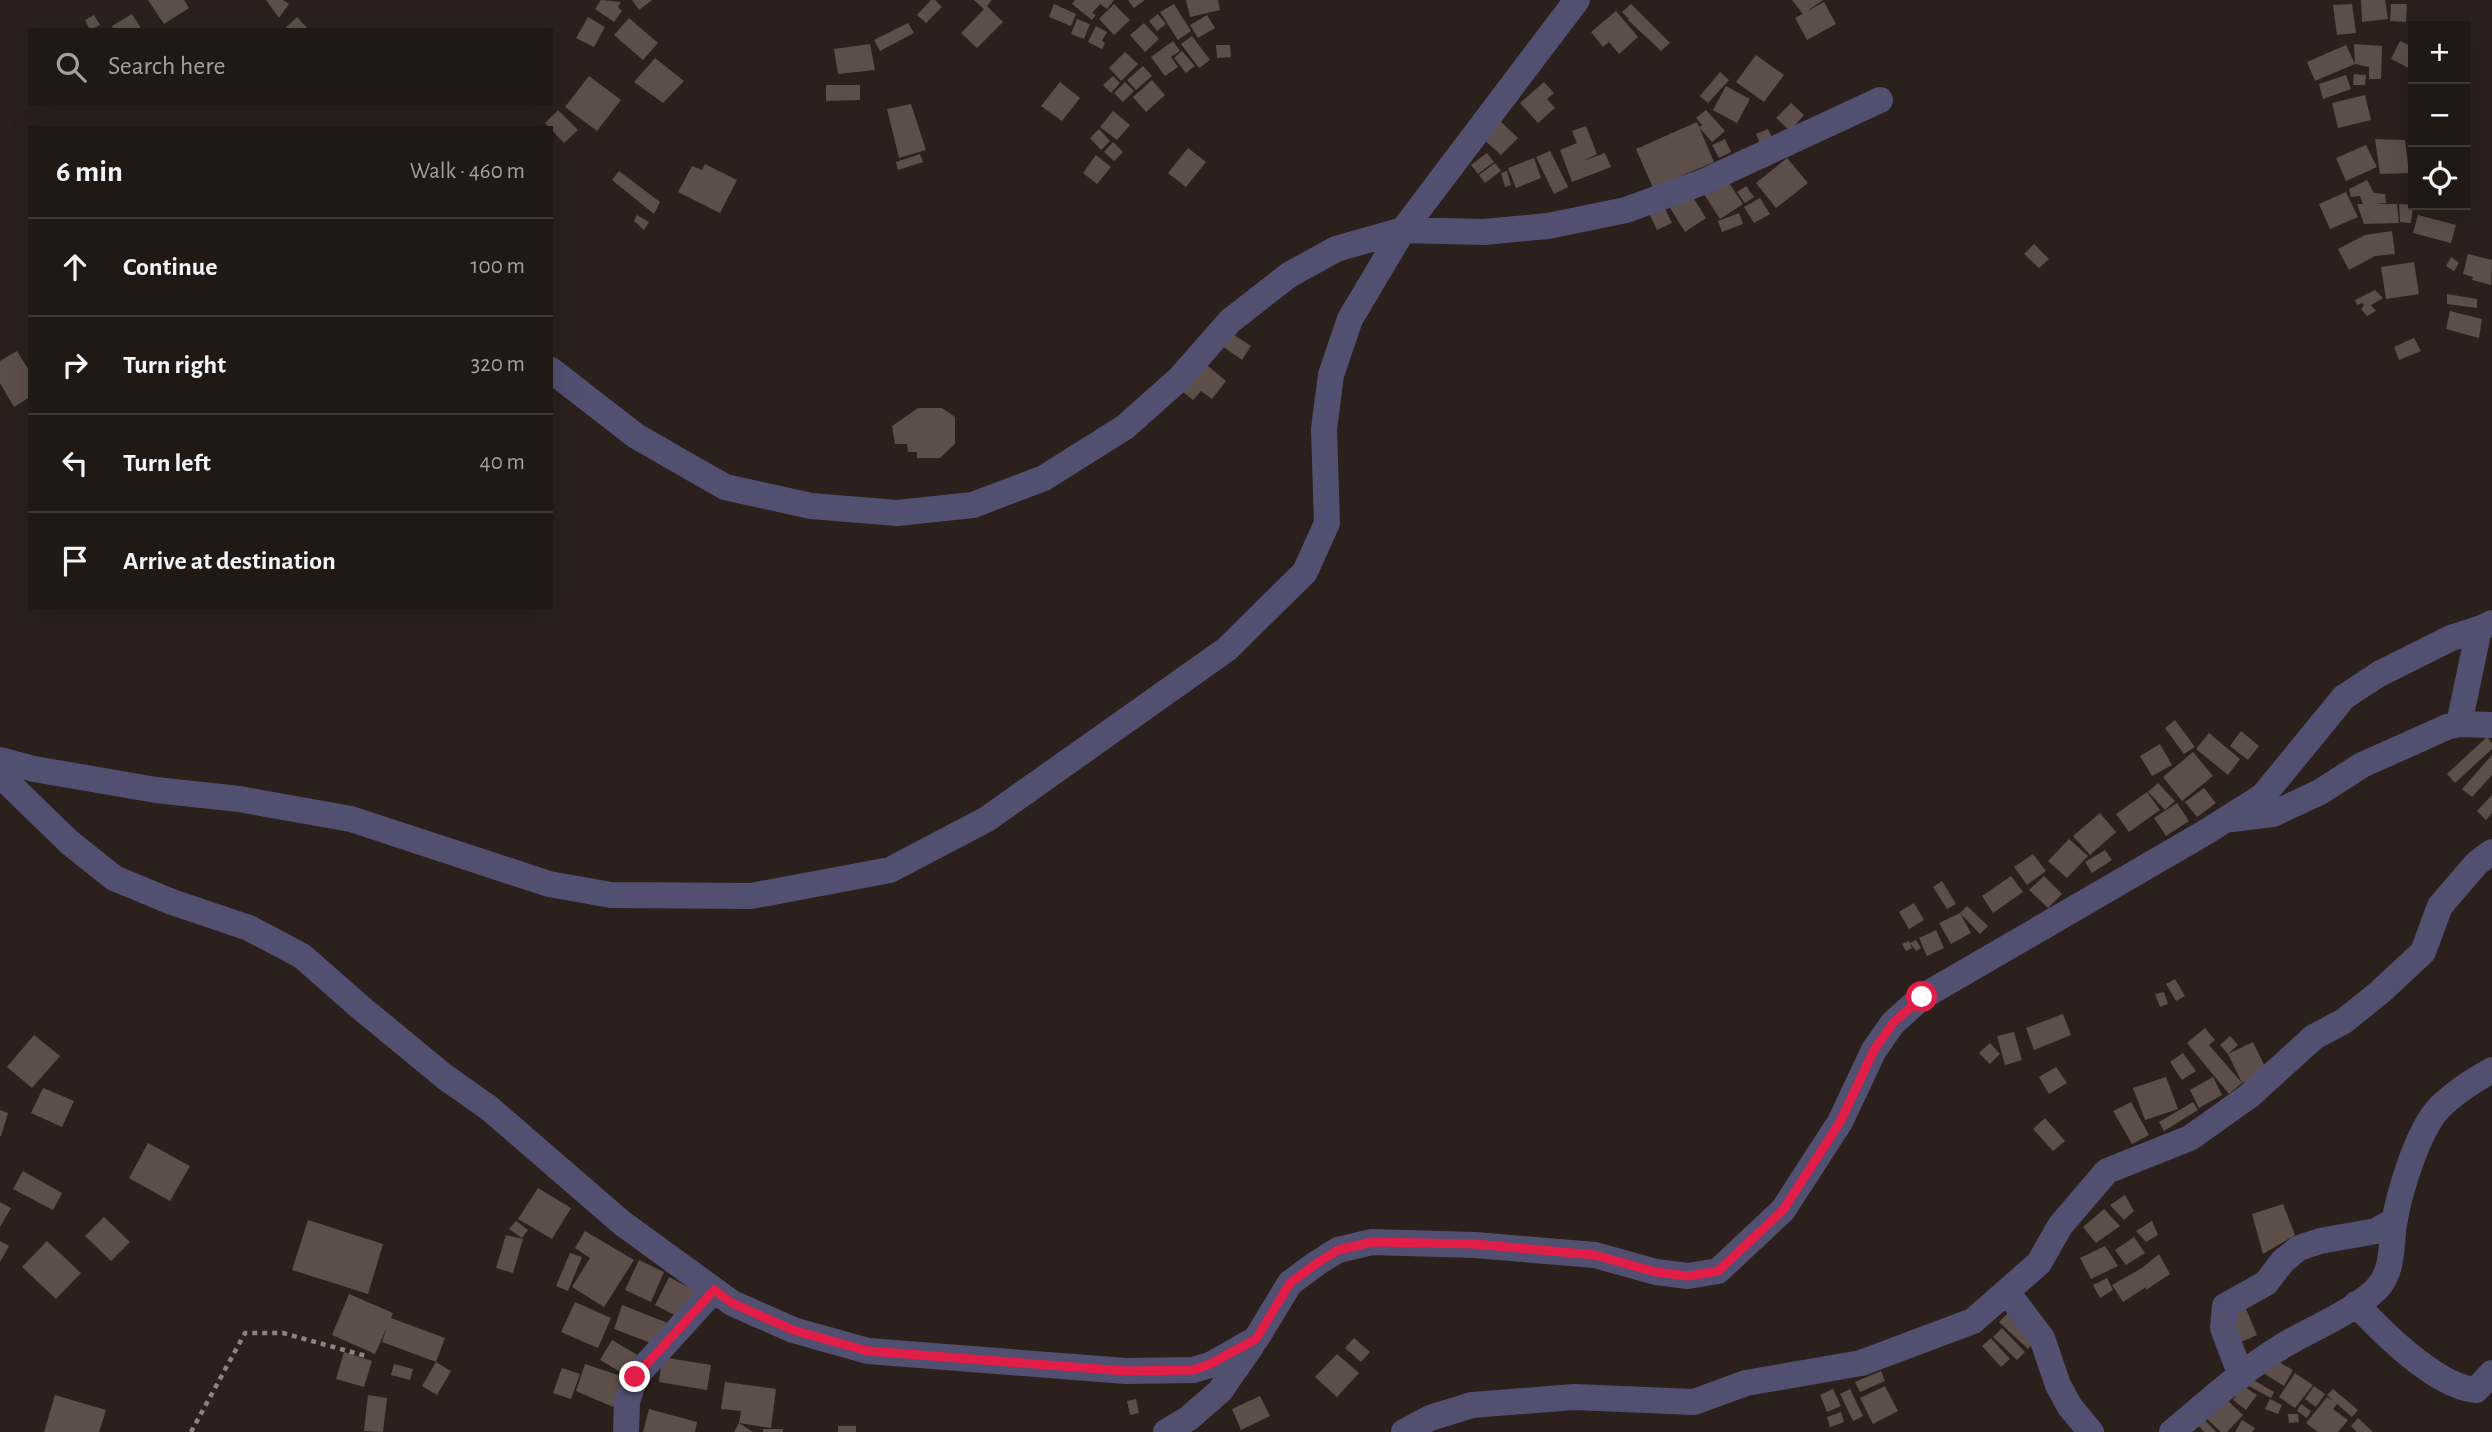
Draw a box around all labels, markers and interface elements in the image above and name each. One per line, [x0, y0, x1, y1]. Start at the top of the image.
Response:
map controls [2408, 21, 2471, 210]
button: + [2408, 21, 2471, 84]
search box [28, 28, 553, 105]
icon: search [52, 48, 90, 86]
text: Search here [108, 53, 226, 79]
button: − [2408, 84, 2471, 147]
button: locate [2408, 147, 2471, 210]
text: 6 min [56, 157, 123, 187]
text: Walk · 460 m [410, 160, 525, 183]
icon: ahead [56, 248, 94, 286]
text: Continue [123, 254, 218, 280]
text: 100 m [471, 255, 525, 278]
icon: right [56, 346, 94, 384]
text: Turn right [123, 352, 226, 378]
text: 320 m [471, 353, 525, 376]
icon: left [56, 444, 94, 482]
text: Turn left [123, 450, 211, 476]
text: 40 m [480, 451, 525, 474]
icon: arrive [56, 542, 94, 580]
text: Arrive at destination [123, 548, 336, 574]
route start [1906, 981, 1937, 1012]
route end [619, 1361, 650, 1392]

